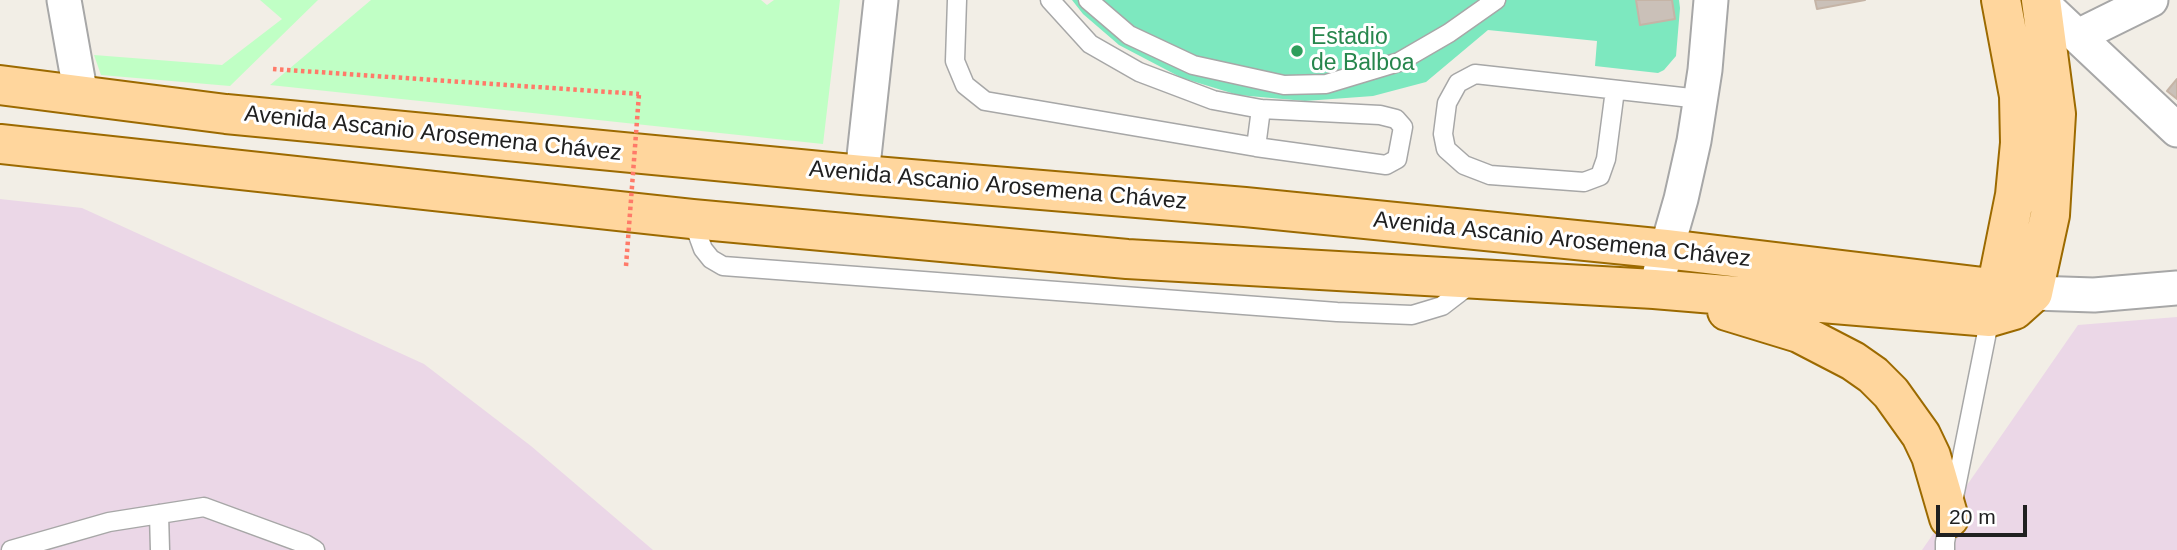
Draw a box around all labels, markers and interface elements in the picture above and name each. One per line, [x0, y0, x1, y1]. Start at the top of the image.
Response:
place label: Estadio de Balboa [1311, 24, 1415, 78]
marker: Estadio de Balboa [1289, 43, 1305, 59]
street label: Avenida Ascanio Arosemena Chávez [243, 100, 623, 168]
street label: Avenida Ascanio Arosemena Chávez [808, 156, 1188, 216]
street label: Avenida Ascanio Arosemena Chávez [1372, 206, 1752, 274]
scale bar [1939, 490, 2030, 534]
text: 20 m [1949, 505, 1996, 528]

